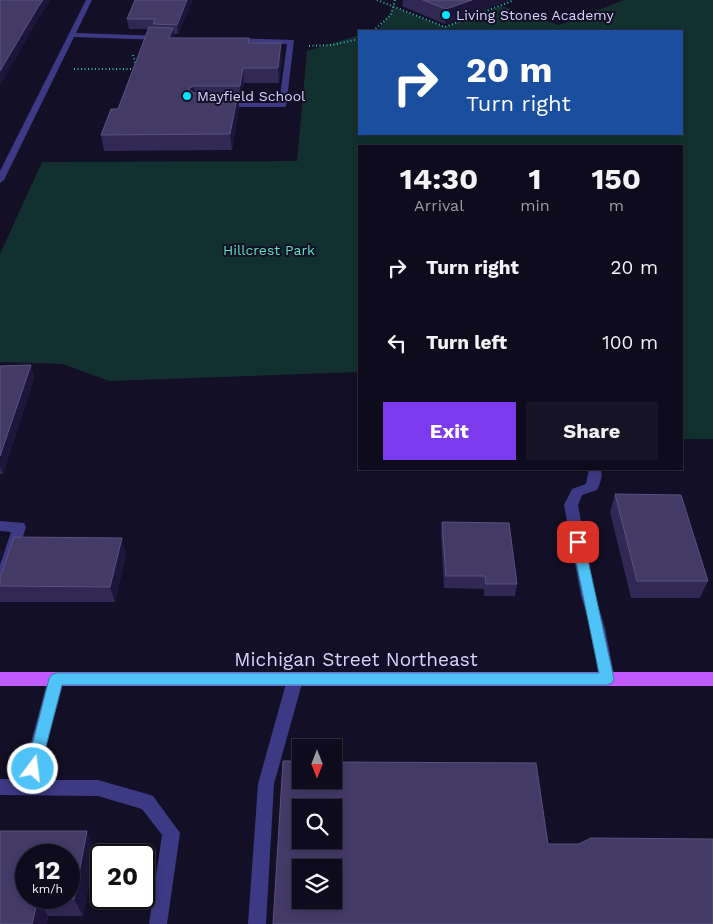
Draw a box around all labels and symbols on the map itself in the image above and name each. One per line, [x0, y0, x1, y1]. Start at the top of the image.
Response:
place label: Living Stones Academy [456, 7, 614, 23]
marker: Living Stones Academy [440, 9, 452, 21]
place label: Mayfield School [197, 88, 306, 104]
marker: Mayfield School [181, 90, 193, 102]
park label: Hillcrest Park [223, 242, 315, 258]
pin [557, 521, 599, 563]
street label: Michigan Street Northeast [234, 648, 478, 671]
north arrow [292, 739, 342, 789]
position arrow [6, 742, 58, 794]
speed limit sign: 20 [90, 844, 155, 909]

